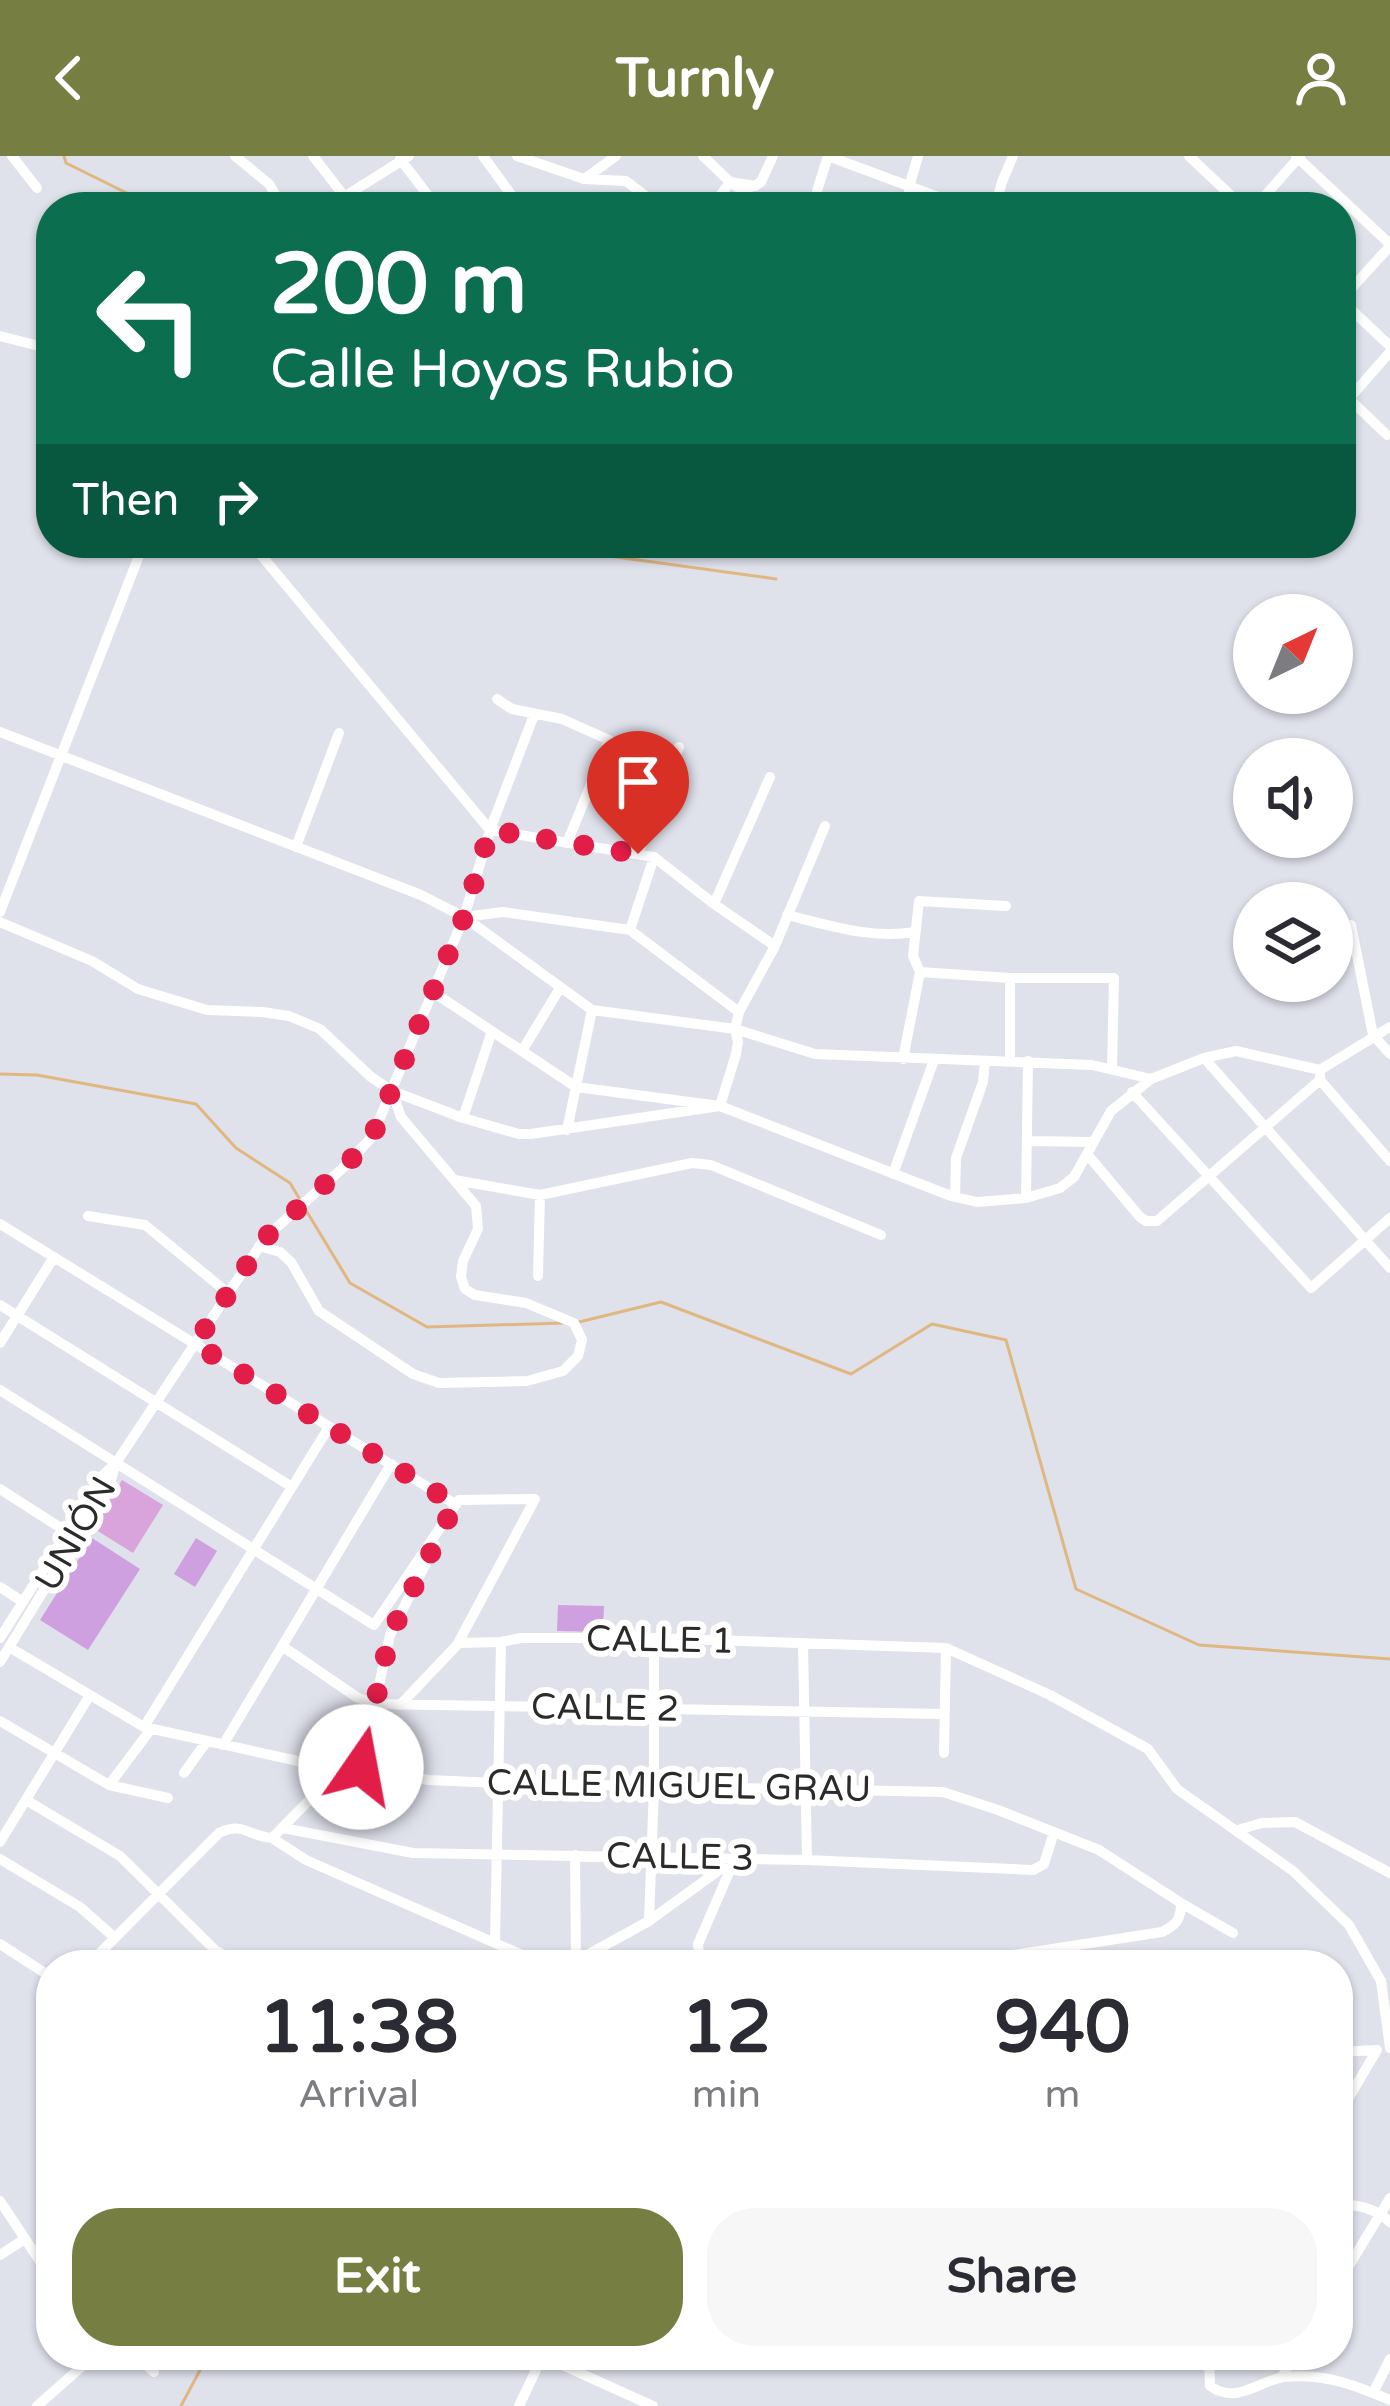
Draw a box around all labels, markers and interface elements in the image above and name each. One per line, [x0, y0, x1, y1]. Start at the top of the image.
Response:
icon: back [36, 45, 102, 111]
icon: person [1288, 45, 1354, 111]
text: Turnly [616, 46, 774, 111]
text: 200 m [270, 235, 527, 336]
icon: left [72, 240, 228, 396]
text: Calle Hoyos Rubio [270, 337, 735, 402]
icon: right [203, 468, 269, 534]
text: Then [72, 474, 179, 528]
north arrow [1233, 594, 1353, 714]
map controls [1233, 594, 1353, 1002]
pin [587, 731, 689, 854]
button: sound [1233, 738, 1353, 858]
icon: arrive [605, 749, 671, 815]
button: layers [1233, 882, 1353, 1002]
street label: UNIÓN [26, 1469, 126, 1599]
street label: CALLE 1 [585, 1617, 735, 1663]
street label: CALLE 2 [530, 1685, 680, 1731]
position arrow [298, 1704, 424, 1830]
street label: CALLE MIGUEL GRAU [486, 1761, 872, 1811]
street label: CALLE 3 [605, 1834, 755, 1880]
text: 11:38 [259, 1985, 458, 2072]
text: 12 [681, 1985, 772, 2072]
text: 940 [995, 1985, 1130, 2072]
text: Arrival [298, 2071, 419, 2118]
text: min [692, 2071, 761, 2118]
text: m [1044, 2071, 1080, 2118]
button: Exit [72, 2208, 683, 2346]
button: Share [707, 2208, 1317, 2346]

